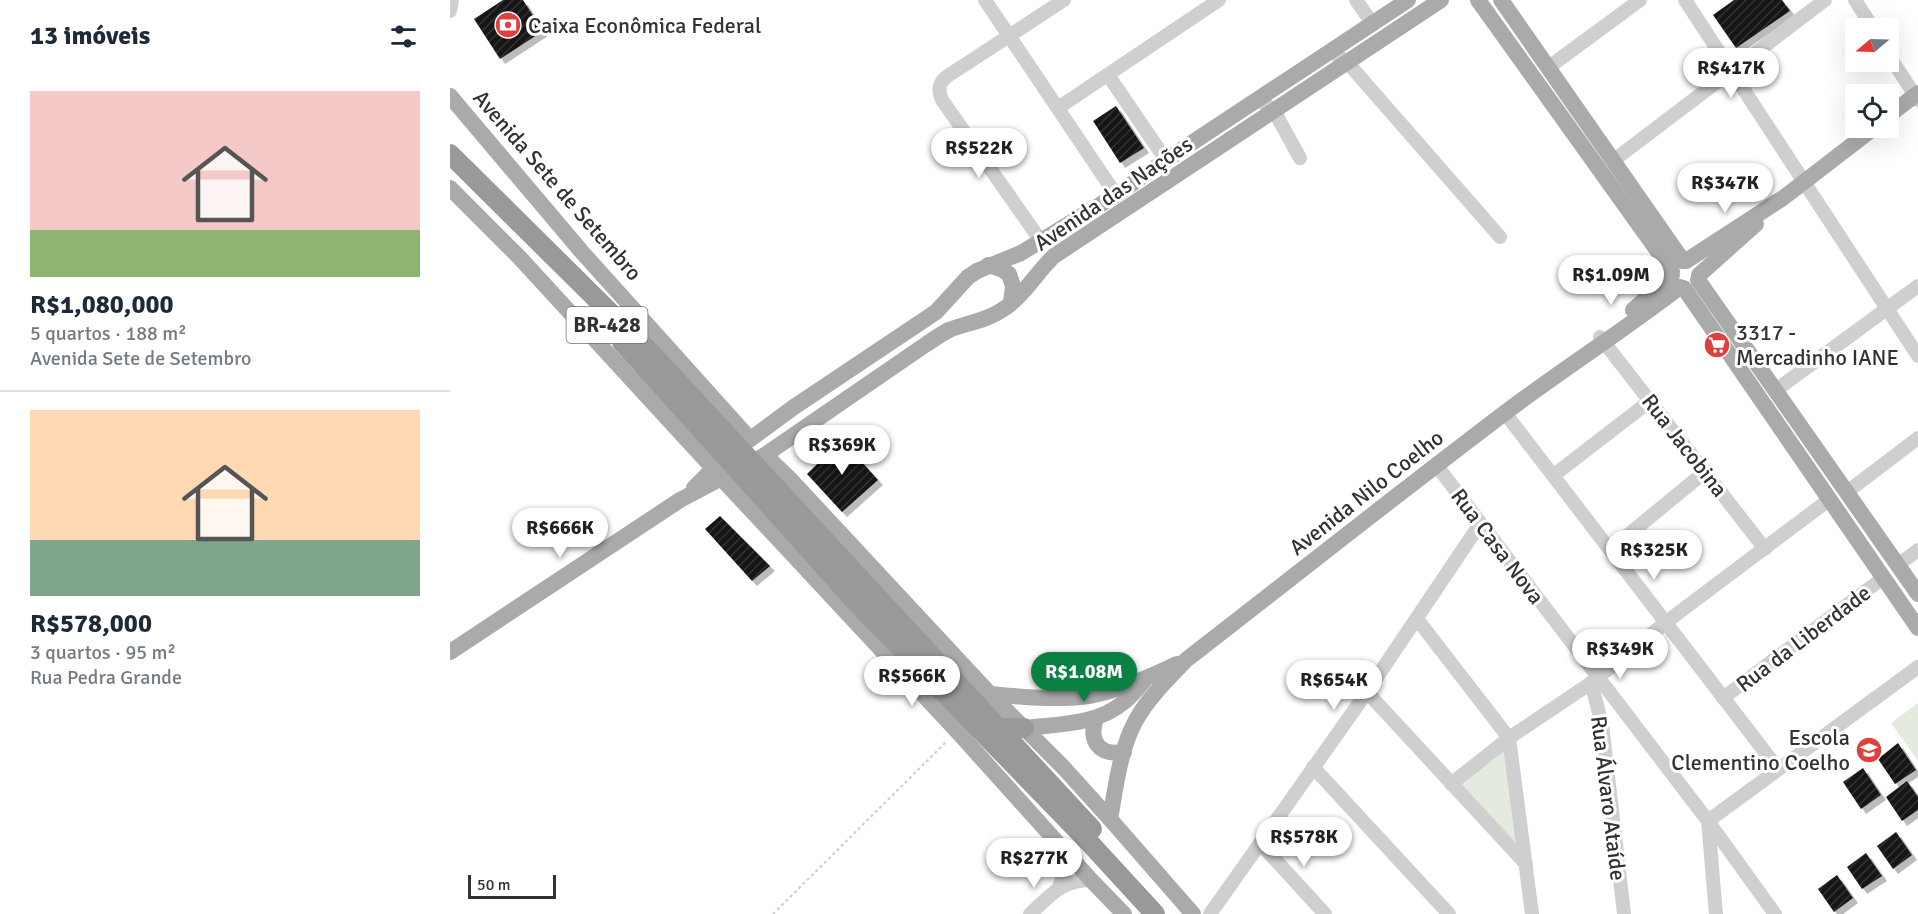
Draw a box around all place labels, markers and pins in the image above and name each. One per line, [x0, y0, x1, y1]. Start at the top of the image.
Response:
bank icon: Caixa Econômica Federal [493, 10, 523, 40]
place label: Caixa Econômica Federal [528, 12, 761, 39]
pin: R$417K [1682, 48, 1780, 99]
pin: R$522K [930, 128, 1028, 179]
pin: R$347K [1676, 163, 1774, 214]
pin: R$1.09M [1556, 255, 1666, 306]
place label: 3317 - Mercadinho IANE [1736, 319, 1899, 371]
supermarket icon: 3317 - Mercadinho IANE [1702, 330, 1732, 360]
pin: R$369K [793, 425, 891, 476]
pin: R$666K [511, 508, 609, 559]
pin: R$325K [1605, 530, 1703, 581]
pin: R$349K [1571, 629, 1669, 680]
pin: R$1.08M [1029, 652, 1139, 703]
pin: R$566K [863, 656, 961, 707]
pin: R$654K [1285, 660, 1383, 711]
place label: Escola Clementino Coelho [1671, 724, 1850, 776]
school or university icon: Escola Clementino Coelho [1854, 735, 1884, 765]
pin: R$578K [1255, 817, 1353, 868]
pin: R$277K [985, 838, 1083, 889]

